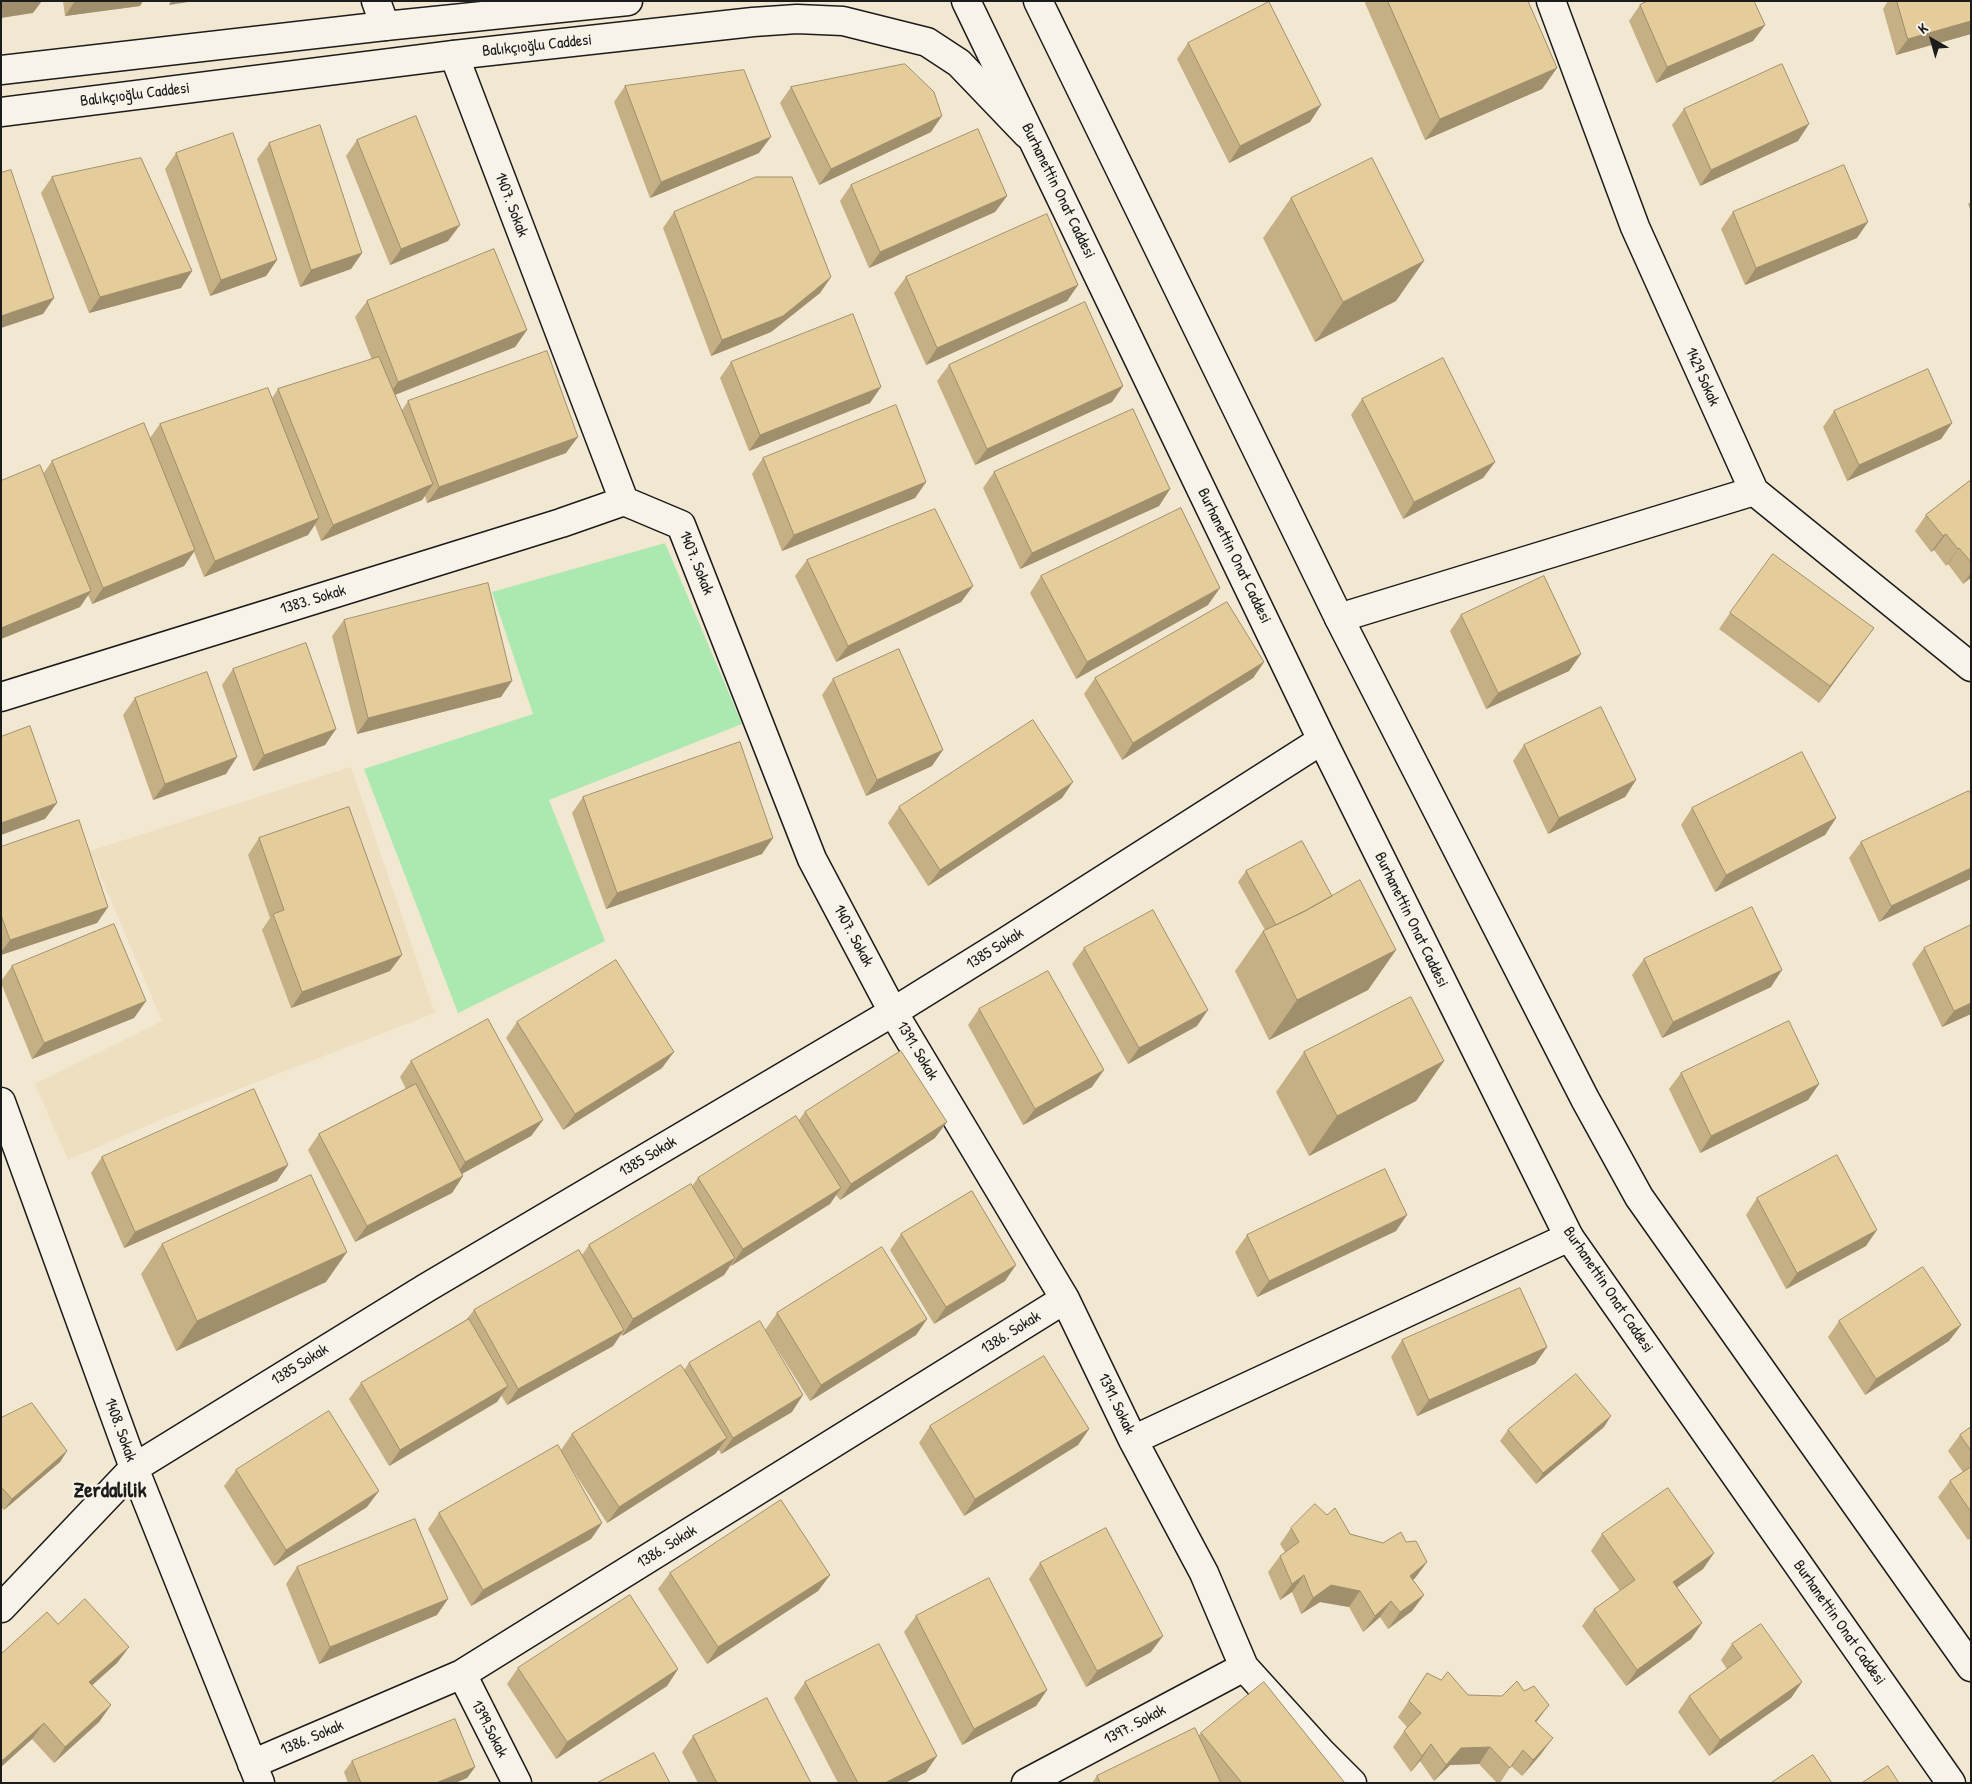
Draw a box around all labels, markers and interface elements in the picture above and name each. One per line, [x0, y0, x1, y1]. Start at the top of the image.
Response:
north arrow [1907, 15, 1957, 65]
text: K [1914, 18, 1931, 38]
street label: Balıkçıoğlu Caddesi [481, 31, 593, 61]
street label: Balıkçıoğlu Caddesi [79, 79, 191, 111]
street label: Burhanettin Onat Caddesi [1017, 120, 1099, 262]
street label: 1407. Sokak [490, 170, 532, 240]
street label: 1429 Sokak [1681, 345, 1723, 409]
street label: Burhanettin Onat Caddesi [1193, 485, 1275, 627]
street label: 1407. Sokak [674, 528, 718, 598]
street label: 1383. Sokak [278, 581, 348, 619]
street label: Burhanettin Onat Caddesi [1370, 849, 1452, 991]
street label: 1407. Sokak [829, 902, 877, 970]
street label: 1385 Sokak [963, 924, 1027, 974]
street label: 1391. Sokak [892, 1018, 942, 1084]
street label: 1385 Sokak [616, 1132, 680, 1182]
street label: Burhanettin Onat Caddesi [1559, 1223, 1657, 1357]
street label: 1386. Sokak [978, 1307, 1044, 1359]
street label: 1385 Sokak [268, 1340, 332, 1390]
street label: 1391. Sokak [1093, 1371, 1139, 1437]
street label: 1408. Sokak [100, 1396, 140, 1464]
district label: Zerdalilik [74, 1478, 146, 1504]
street label: 1386. Sokak [634, 1521, 700, 1573]
street label: Burhanettin Onat Caddesi [1789, 1557, 1889, 1689]
street label: 1399.Sokak [466, 1697, 512, 1761]
street label: 1397. Sokak [1101, 1701, 1169, 1749]
street label: 1386. Sokak [278, 1716, 346, 1760]

